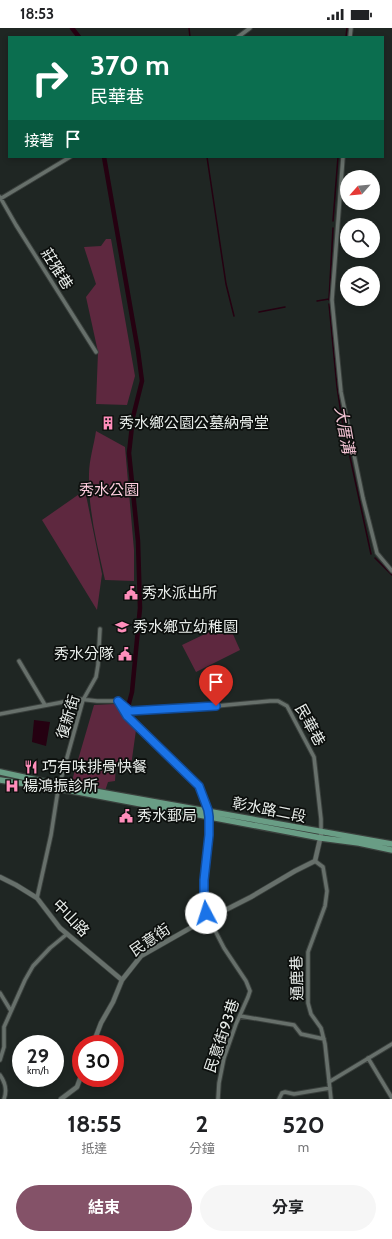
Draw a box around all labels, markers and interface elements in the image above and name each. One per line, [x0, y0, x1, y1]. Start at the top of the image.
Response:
text: 18:53 [20, 5, 54, 23]
text: 370 m [90, 48, 170, 82]
icon: right [24, 52, 76, 104]
text: 民華巷 [90, 86, 144, 108]
icon: arrive [62, 128, 84, 150]
text: 接著 [24, 132, 54, 150]
north arrow [340, 170, 380, 210]
map controls [340, 170, 380, 306]
button: search [340, 218, 380, 258]
street label: 莊雅巷 [37, 245, 77, 293]
button: layers [340, 266, 380, 306]
water label: 大厝溝 [331, 405, 358, 457]
place label: 秀水鄉公園公墓納骨堂 [119, 414, 269, 432]
building icon: 秀水鄉公園公墓納骨堂 [100, 415, 116, 431]
park label: 秀水公園 [79, 481, 139, 499]
place label: 秀水派出所 [142, 584, 217, 602]
public building icon: 秀水派出所 [123, 585, 139, 601]
place label: 秀水鄉立幼稚園 [133, 618, 238, 636]
school or university icon: 秀水鄉立幼稚園 [114, 619, 130, 635]
place label: 秀水分隊 [54, 645, 114, 663]
public building icon: 秀水分隊 [117, 646, 133, 662]
pin [199, 665, 233, 706]
icon: arrive [205, 671, 227, 693]
street label: 復新街 [53, 693, 83, 741]
street label: 民華巷 [291, 701, 329, 749]
place label: 巧有味排骨快餐 [42, 758, 147, 776]
restaurant icon: 巧有味排骨快餐 [23, 759, 39, 775]
place label: 楊鴻振診所 [23, 777, 98, 795]
hospital icon: 楊鴻振診所 [4, 778, 20, 794]
street label: 彰水路二段 [230, 794, 308, 826]
place label: 秀水郵局 [137, 807, 197, 825]
public building icon: 秀水郵局 [118, 808, 134, 824]
position arrow [185, 892, 227, 934]
street label: 中山路 [49, 896, 93, 940]
street label: 民意街 [126, 920, 174, 960]
street label: 通鹿巷 [288, 955, 306, 1001]
street label: 民意街93巷 [201, 997, 243, 1075]
speed limit sign: 30 [72, 1035, 124, 1087]
text: 29 [27, 1044, 49, 1068]
text: km/h [27, 1064, 49, 1077]
text: 18:55 [67, 1109, 122, 1138]
text: 2 [196, 1109, 208, 1138]
text: 520 [282, 1110, 325, 1139]
text: m [298, 1139, 309, 1155]
text: 抵達 [81, 1140, 107, 1156]
text: 分鐘 [189, 1140, 215, 1156]
button: 結束 [16, 1185, 192, 1231]
button: 分享 [200, 1185, 376, 1231]

